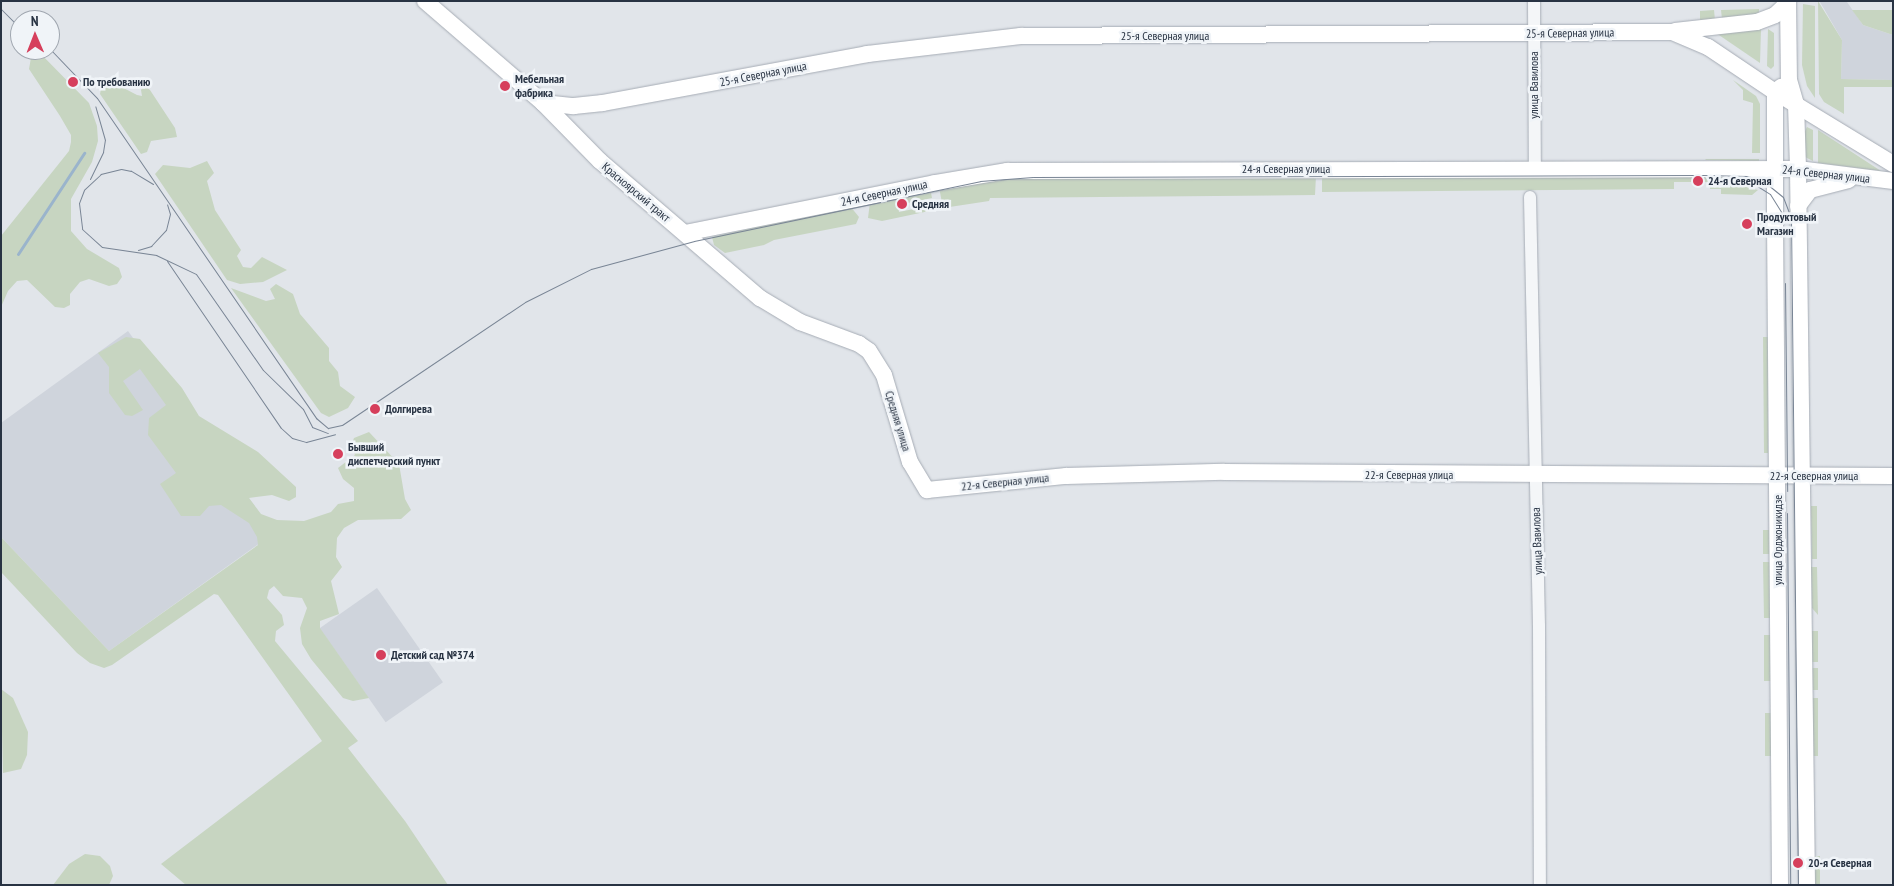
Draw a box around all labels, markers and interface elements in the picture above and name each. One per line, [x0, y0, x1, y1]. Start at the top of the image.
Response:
north arrow [10, 10, 60, 60]
text: N [31, 12, 39, 30]
street label: 25-я Северная улица [1526, 25, 1614, 41]
street label: 25-я Северная улица [1121, 29, 1209, 43]
street label: улица Вавилова [1527, 51, 1541, 119]
street label: 25-я Северная улица [718, 58, 808, 90]
place label: Мебельная фабрика [515, 72, 564, 100]
place label: По требованию [83, 75, 150, 89]
marker: По требованию [67, 76, 79, 88]
marker: Мебельная фабрика [499, 80, 511, 92]
street label: Красноярский тракт [599, 159, 673, 225]
street label: 24-я Северная улица [1242, 162, 1330, 176]
street label: 24-я Северная улица [1781, 162, 1871, 186]
place label: 24-я Северная [1708, 174, 1772, 188]
marker: 24-я Северная [1692, 175, 1704, 187]
street label: 24-я Северная улица [839, 177, 929, 209]
place label: Средняя [912, 197, 949, 211]
marker: Средняя [896, 198, 908, 210]
place label: Продуктовый Магазин [1757, 210, 1816, 238]
marker: Продуктовый Магазин [1741, 218, 1753, 230]
street label: Средняя улица [882, 389, 914, 453]
place label: Долгирева [385, 402, 432, 416]
marker: Долгирева [369, 403, 381, 415]
place label: Бывший диспетчерский пункт [348, 440, 440, 468]
marker: Бывший диспетчерский пункт [332, 448, 344, 460]
street label: 22-я Северная улица [1365, 468, 1453, 482]
street label: 22-я Северная улица [1770, 469, 1858, 483]
street label: 22-я Северная улица [960, 470, 1050, 494]
street label: улица Орджоникидзе [1771, 495, 1785, 585]
street label: улица Вавилова [1529, 507, 1545, 575]
place label: Детский сад №374 [391, 648, 474, 662]
marker: Детский сад №374 [375, 649, 387, 661]
place label: 20-я Северная [1808, 856, 1872, 870]
marker: 20-я Северная [1792, 857, 1804, 869]

